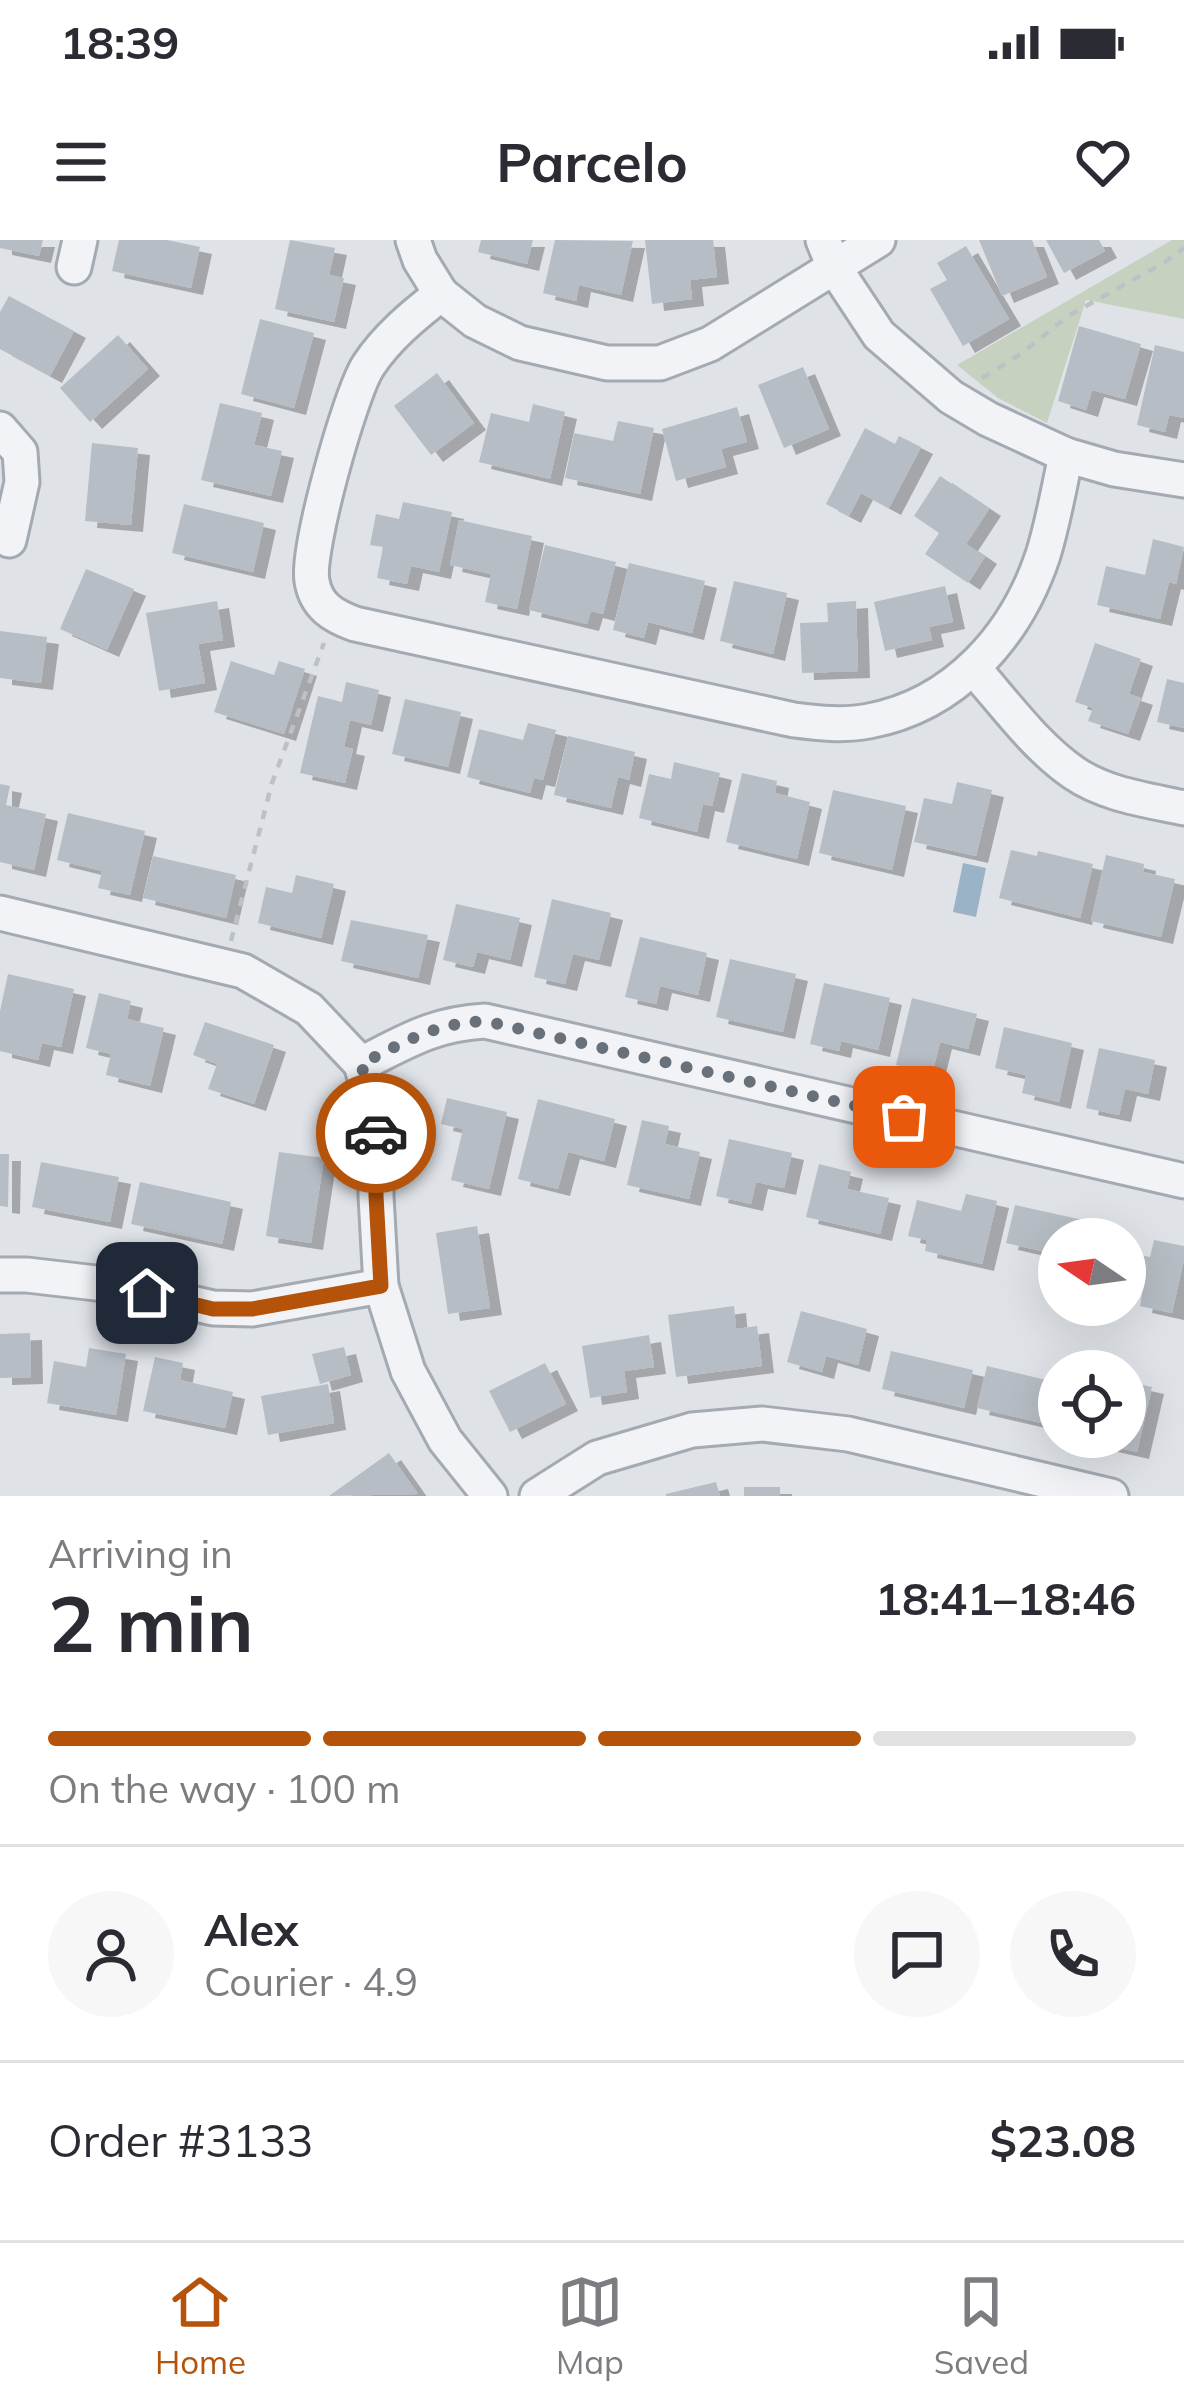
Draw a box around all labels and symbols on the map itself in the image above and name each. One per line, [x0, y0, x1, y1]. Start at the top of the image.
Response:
pin [853, 1066, 955, 1168]
courier [316, 1073, 436, 1193]
north arrow [1038, 1218, 1146, 1326]
pin [96, 1242, 198, 1344]

